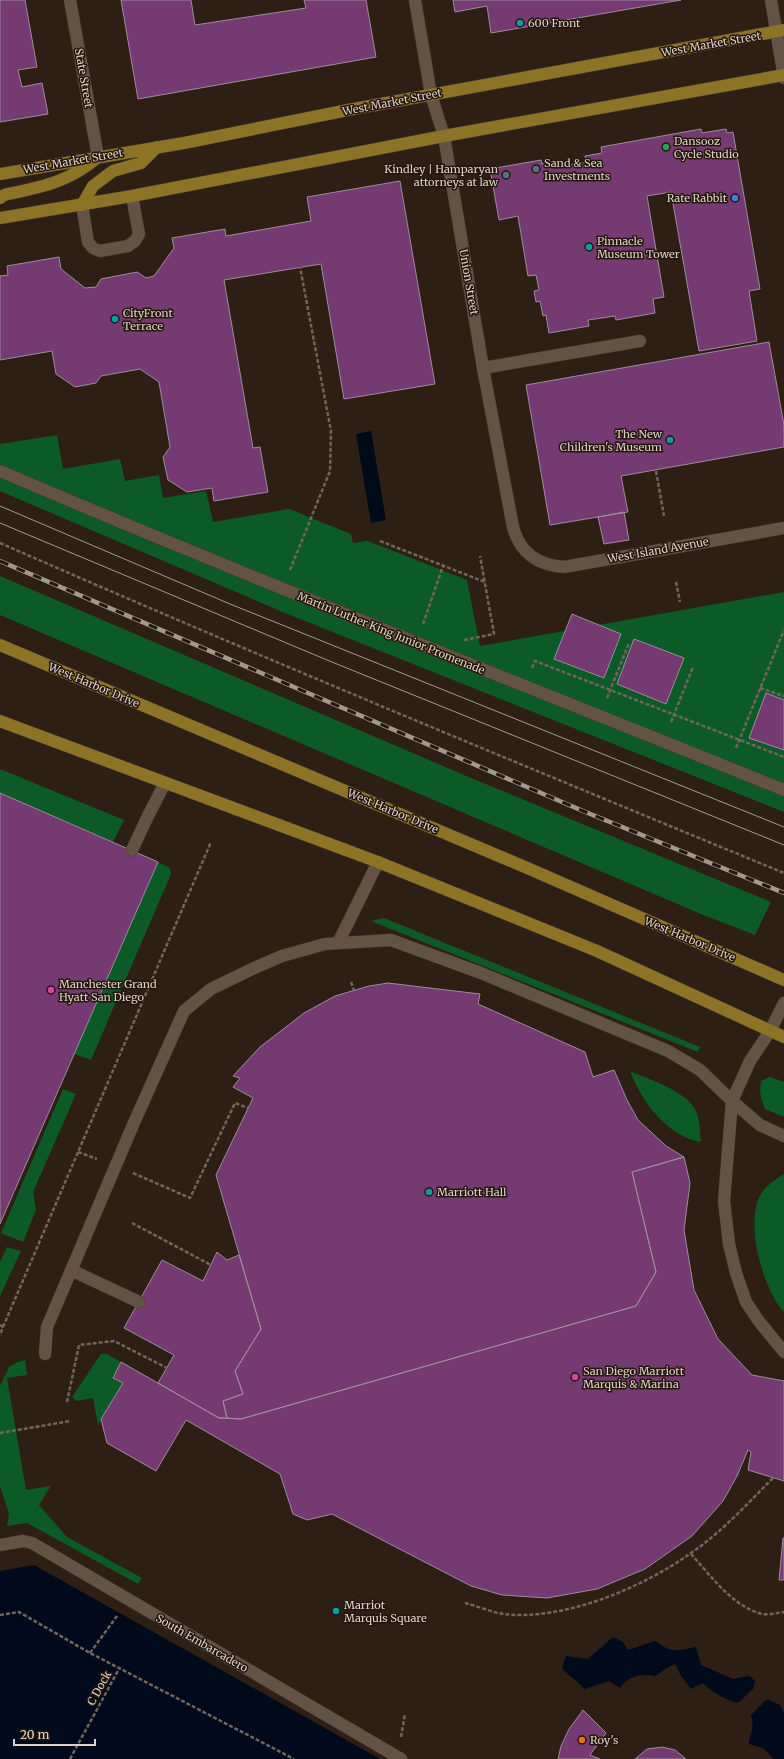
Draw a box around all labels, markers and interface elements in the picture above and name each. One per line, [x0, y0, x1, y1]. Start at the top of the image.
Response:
place label: 600 Front [528, 16, 581, 30]
marker: 600 Front [515, 18, 525, 28]
street label: West Market Street [659, 28, 763, 60]
street label: State Street [72, 47, 96, 110]
street label: West Market Street [340, 85, 444, 119]
place label: Dansooz Cycle Studio [674, 134, 739, 161]
marker: Dansooz Cycle Studio [661, 142, 671, 152]
street label: West Market Street [21, 145, 125, 177]
place label: Sand & Sea Investments [544, 156, 610, 183]
place label: Kindley | Hamparyan attorneys at law [384, 162, 499, 189]
marker: Sand & Sea Investments [531, 164, 541, 174]
marker: Kindley | Hamparyan attorneys at law [501, 170, 511, 180]
place label: Rate Rabbit [667, 191, 728, 205]
marker: Rate Rabbit [730, 193, 740, 203]
place label: Pinnacle Museum Tower [597, 234, 680, 261]
marker: Pinnacle Museum Tower [584, 242, 594, 252]
street label: Union Street [456, 248, 482, 317]
place label: CityFront Terrace [123, 306, 173, 333]
marker: CityFront Terrace [110, 314, 120, 324]
place label: The New Children's Museum [560, 427, 663, 454]
marker: The New Children's Museum [665, 435, 675, 445]
street label: West Island Avenue [605, 534, 710, 566]
street label: Martin Luther King Junior Promenade [295, 589, 487, 677]
street label: West Harbor Drive [46, 659, 142, 711]
street label: West Harbor Drive [345, 785, 441, 837]
street label: West Harbor Drive [642, 913, 738, 965]
place label: Manchester Grand Hyatt San Diego [59, 977, 157, 1004]
marker: Manchester Grand Hyatt San Diego [46, 985, 56, 995]
place label: Marriott Hall [437, 1185, 507, 1199]
marker: Marriott Hall [424, 1187, 434, 1197]
place label: San Diego Marriott Marquis & Marina [583, 1364, 685, 1391]
marker: San Diego Marriott Marquis & Marina [570, 1372, 580, 1382]
place label: Marriot Marquis Square [344, 1598, 427, 1625]
marker: Marriot Marquis Square [331, 1606, 341, 1616]
street label: South Embarcadero [153, 1611, 251, 1675]
street label: C Dock [84, 1668, 114, 1708]
scale bar [14, 1721, 95, 1747]
text: 20 m [20, 1727, 49, 1742]
place label: Roy's [590, 1733, 618, 1747]
marker: Roy's [577, 1735, 587, 1745]

